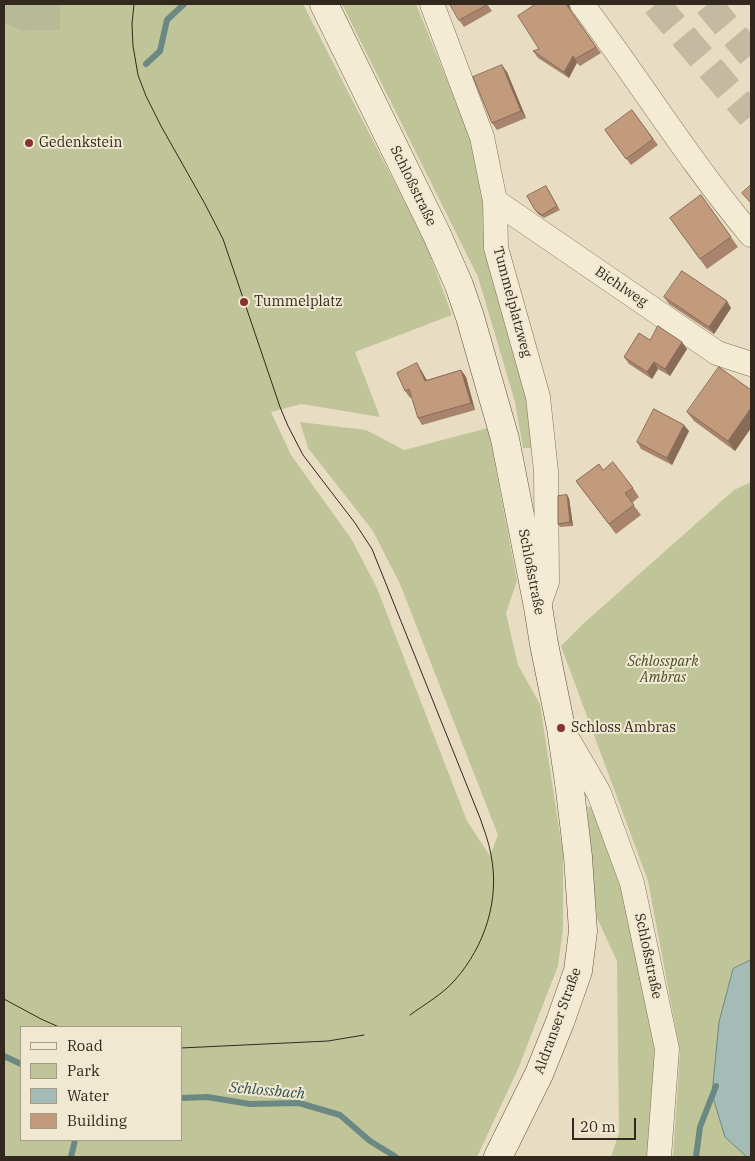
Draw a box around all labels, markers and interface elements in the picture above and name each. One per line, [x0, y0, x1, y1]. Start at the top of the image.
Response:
place label: Gedenkstein [39, 135, 122, 151]
marker: Gedenkstein [23, 137, 35, 149]
street label: Schloßstraße [386, 143, 440, 229]
street label: Tummelplatzweg [489, 245, 535, 359]
street label: Bichlweg [591, 263, 651, 311]
place label: Tummelplatz [254, 294, 342, 310]
marker: Tummelplatz [238, 296, 250, 308]
street label: Schloßstraße [514, 528, 548, 616]
park label: Schlosspark Ambras [627, 654, 699, 686]
place label: Schloss Ambras [571, 720, 676, 736]
marker: Schloss Ambras [555, 722, 567, 734]
street label: Schloßstraße [631, 912, 665, 1000]
street label: Aldranser Straße [531, 965, 585, 1077]
legend [20, 1026, 182, 1141]
text: Road [67, 1036, 103, 1055]
text: Park [67, 1061, 100, 1080]
water label: Schlossbach [228, 1079, 306, 1103]
text: Water [67, 1086, 109, 1105]
scale bar [575, 1108, 639, 1140]
text: Building [67, 1111, 127, 1130]
text: 20 m [580, 1117, 616, 1136]

